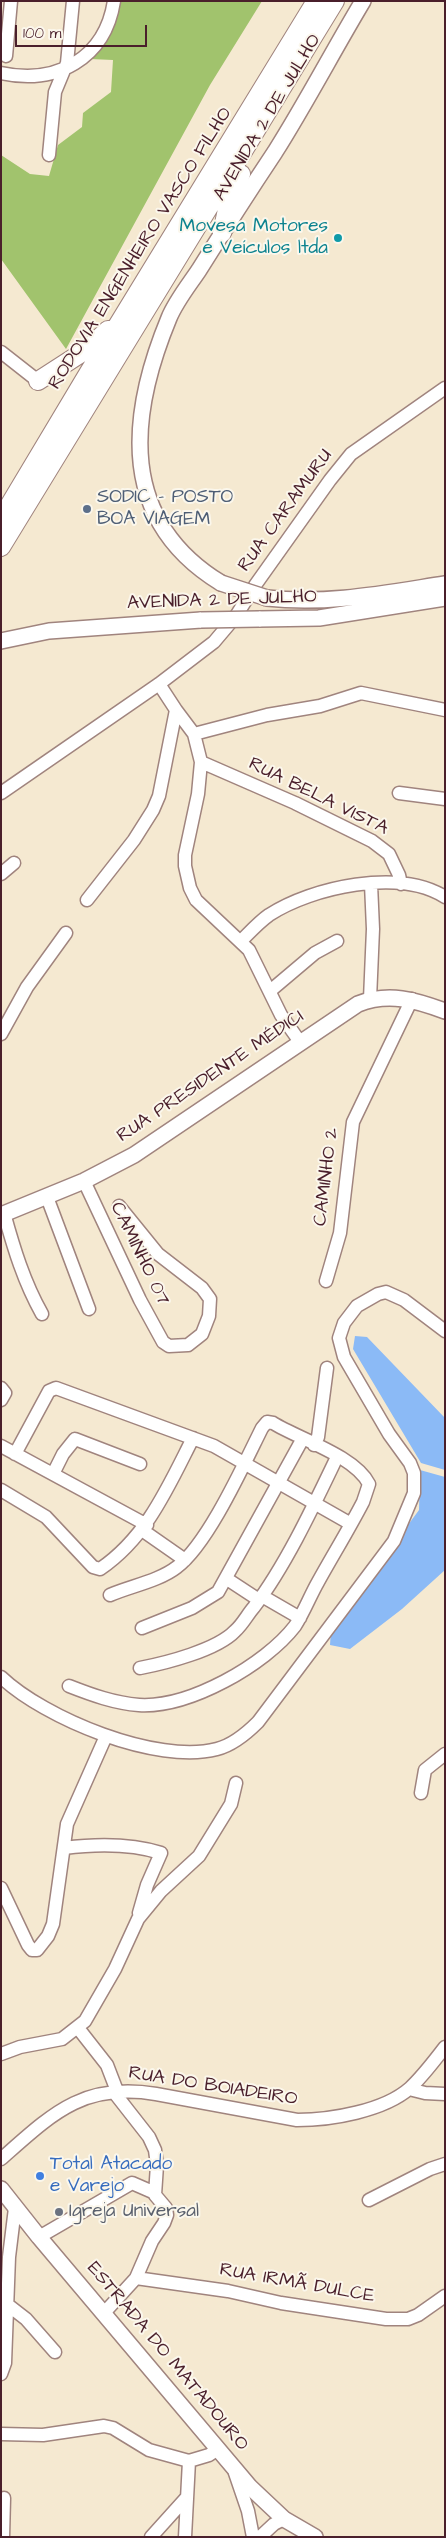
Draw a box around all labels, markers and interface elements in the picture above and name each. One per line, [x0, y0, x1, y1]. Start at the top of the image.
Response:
scale bar [18, 15, 150, 47]
text: 100 m [23, 23, 62, 44]
street label: AVENIDA 2 DE JULHO [209, 31, 327, 205]
street label: RODOVIA ENGENHEIRO VASCO FILHO [44, 104, 238, 394]
place label: Movesa Motores e Veículos ltda [180, 216, 328, 260]
marker: Movesa Motores e Veículos ltda [332, 232, 344, 244]
street label: RUA CARAMURU [234, 445, 338, 577]
place label: SODIC - POSTO BOA VIAGEM [97, 487, 233, 531]
marker: SODIC - POSTO BOA VIAGEM [81, 503, 93, 515]
street label: AVENIDA 2 DE JULHO [127, 586, 317, 616]
street label: RUA BELA VISTA [244, 753, 392, 841]
street label: RUA PRESIDENTE MÉDICI [113, 1006, 309, 1148]
street label: CAMINHO 2 [310, 1127, 344, 1227]
street label: CAMINHO 07 [104, 1199, 174, 1309]
street label: RUA DO BOIADEIRO [127, 2062, 299, 2112]
place label: Total Atacado e Varejo [50, 2154, 172, 2198]
marker: Total Atacado e Varejo [34, 2170, 46, 2182]
place label: Igreja Universal [69, 2201, 199, 2223]
marker: Igreja Universal [53, 2206, 65, 2218]
street label: ESTRADA DO MATADOURO [81, 2258, 253, 2456]
street label: RUA IRMÃ DULCE [218, 2259, 376, 2309]

